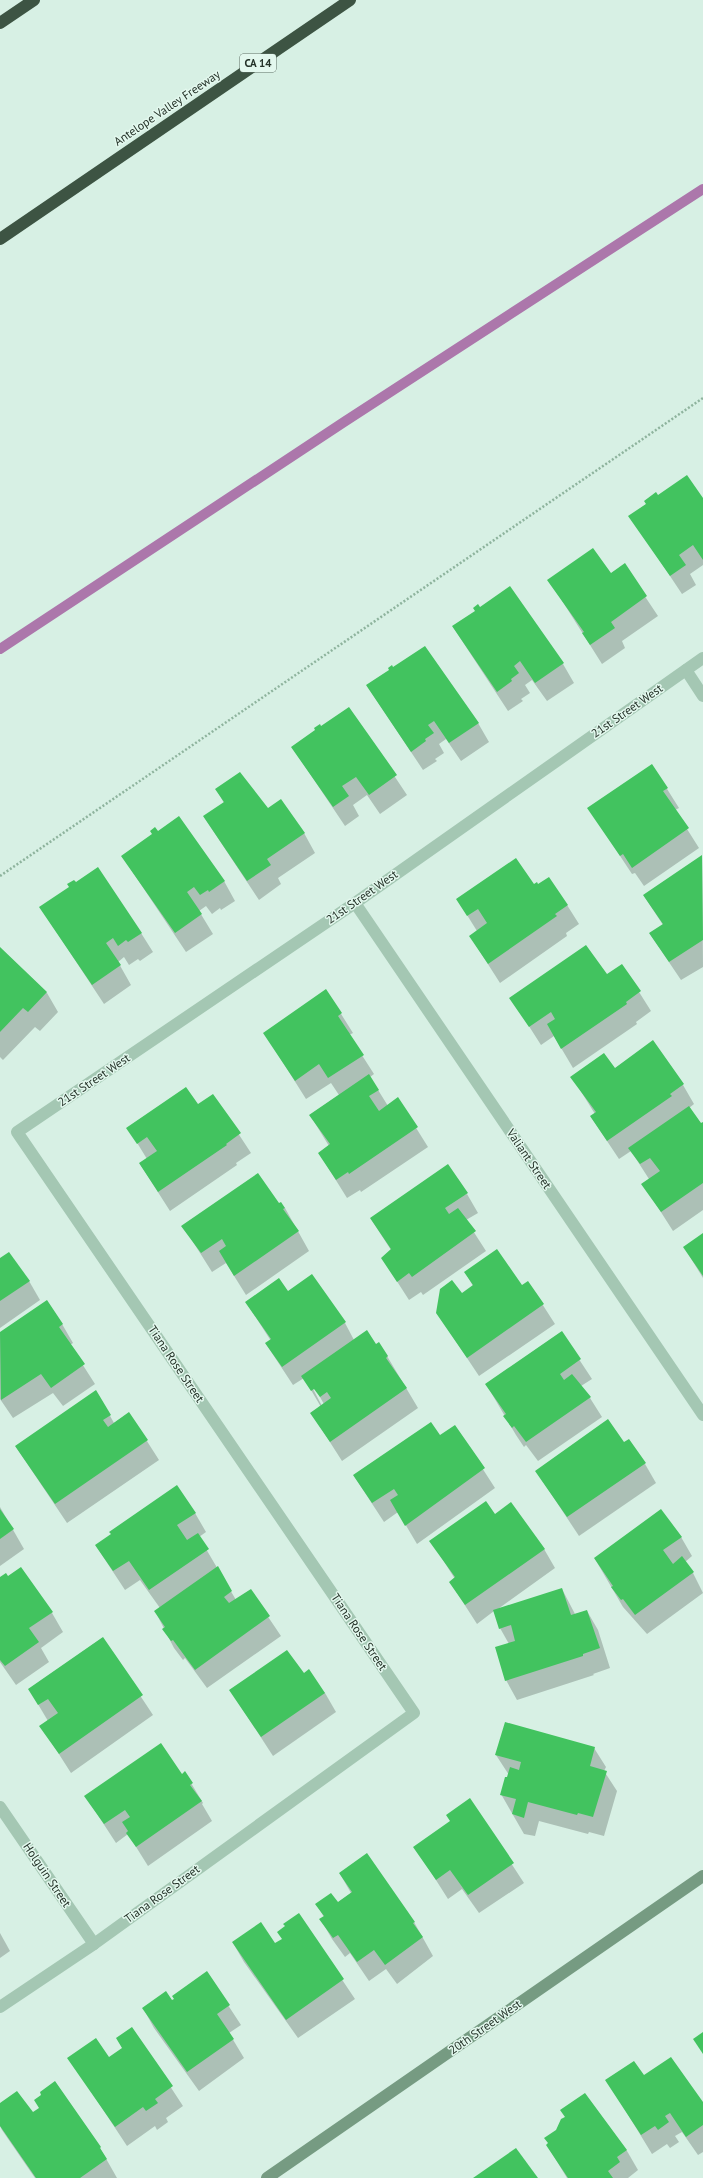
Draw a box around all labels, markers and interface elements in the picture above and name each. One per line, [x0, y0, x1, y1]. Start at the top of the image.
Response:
road number: CA 14 [240, 54, 276, 72]
street label: Antelope Valley Freeway [111, 66, 223, 149]
street label: 21st Street West [588, 680, 665, 741]
street label: 21st Street West [323, 866, 400, 927]
street label: 21st Street West [55, 1050, 133, 1109]
street label: Valiant Street [503, 1125, 555, 1192]
street label: Tiana Rose Street [145, 1322, 208, 1405]
street label: Tiana Rose Street [328, 1590, 391, 1673]
street label: Holguin Street [20, 1840, 74, 1910]
street label: Tiana Rose Street [121, 1861, 202, 1926]
street label: 20th Street West [446, 1996, 524, 2057]

